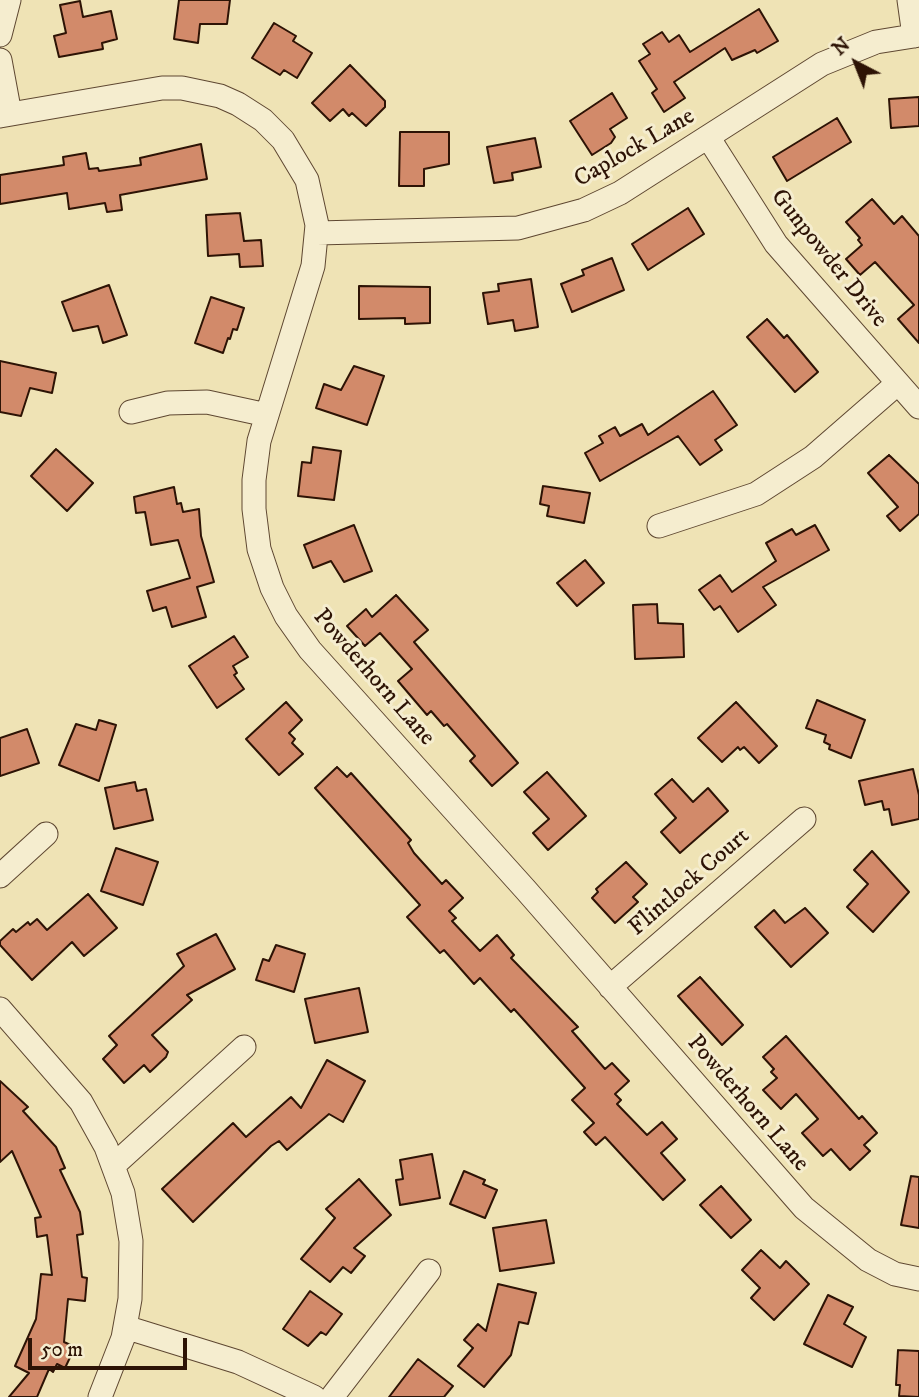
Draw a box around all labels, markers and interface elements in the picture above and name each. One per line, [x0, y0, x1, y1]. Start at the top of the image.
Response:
north arrow [821, 28, 891, 98]
text: N [828, 33, 855, 61]
street label: Caplock Lane [570, 103, 700, 195]
street label: Gunpowder Drive [764, 184, 892, 334]
street label: Powderhorn Lane [306, 604, 440, 752]
street label: Flintlock Court [624, 823, 756, 943]
street label: Powderhorn Lane [680, 1030, 814, 1178]
scale bar [32, 1324, 191, 1368]
text: 50 m [41, 1337, 83, 1363]

